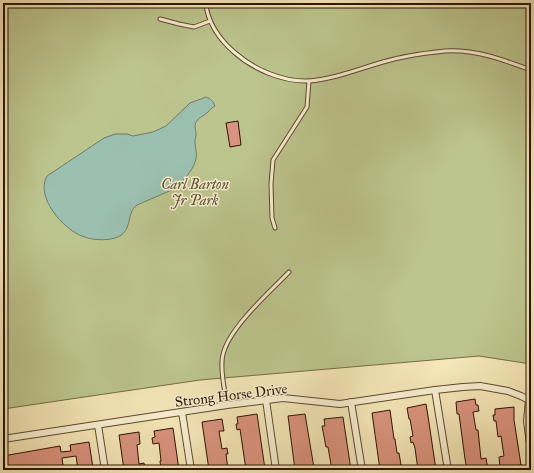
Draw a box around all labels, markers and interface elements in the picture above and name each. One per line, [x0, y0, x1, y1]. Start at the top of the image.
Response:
park label: Carl Barton Jr Park [161, 176, 229, 209]
street label: Strong Horse Drive [174, 380, 288, 411]

